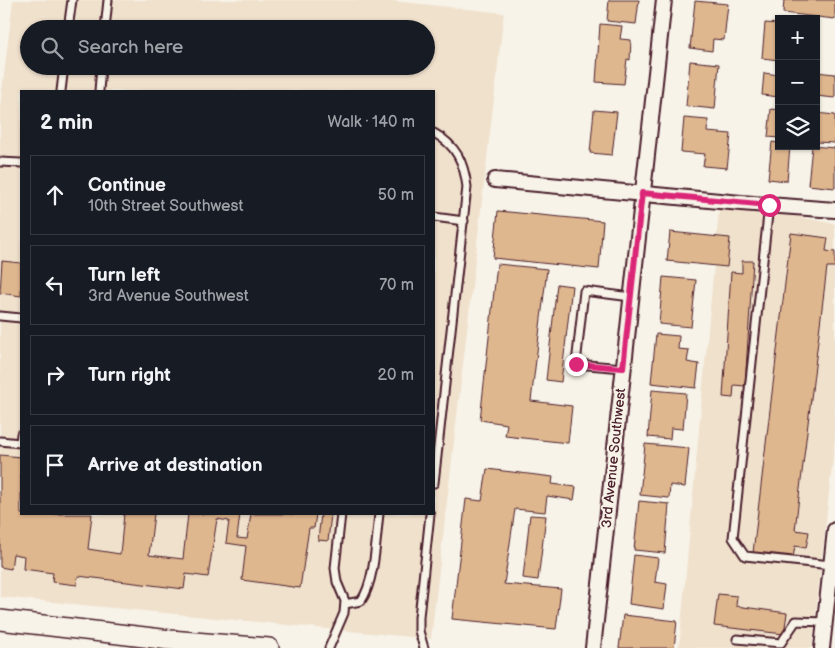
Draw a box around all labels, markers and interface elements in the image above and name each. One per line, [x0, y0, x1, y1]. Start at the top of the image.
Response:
map controls [775, 15, 820, 150]
button: + [775, 15, 820, 60]
search box [20, 20, 435, 75]
icon: search [38, 34, 66, 62]
text: Search here [78, 36, 183, 59]
button: − [775, 60, 820, 105]
button: layers [775, 105, 820, 150]
text: 2 min [40, 110, 93, 135]
text: Walk · 140 m [328, 113, 415, 132]
text: Continue [88, 174, 166, 197]
icon: ahead [41, 181, 69, 209]
text: 50 m [378, 186, 414, 205]
route start [758, 194, 781, 217]
text: 10th Street Southwest [88, 197, 243, 216]
text: Turn left [88, 264, 160, 287]
icon: left [41, 271, 69, 299]
text: 70 m [379, 276, 414, 295]
text: 3rd Avenue Southwest [88, 287, 249, 306]
route end [565, 353, 588, 376]
icon: right [41, 361, 69, 389]
text: Turn right [88, 364, 171, 387]
text: 20 m [378, 366, 414, 385]
street label: 3rd Avenue Southwest [598, 387, 629, 529]
icon: arrive [41, 451, 69, 479]
text: Arrive at destination [88, 454, 263, 477]

